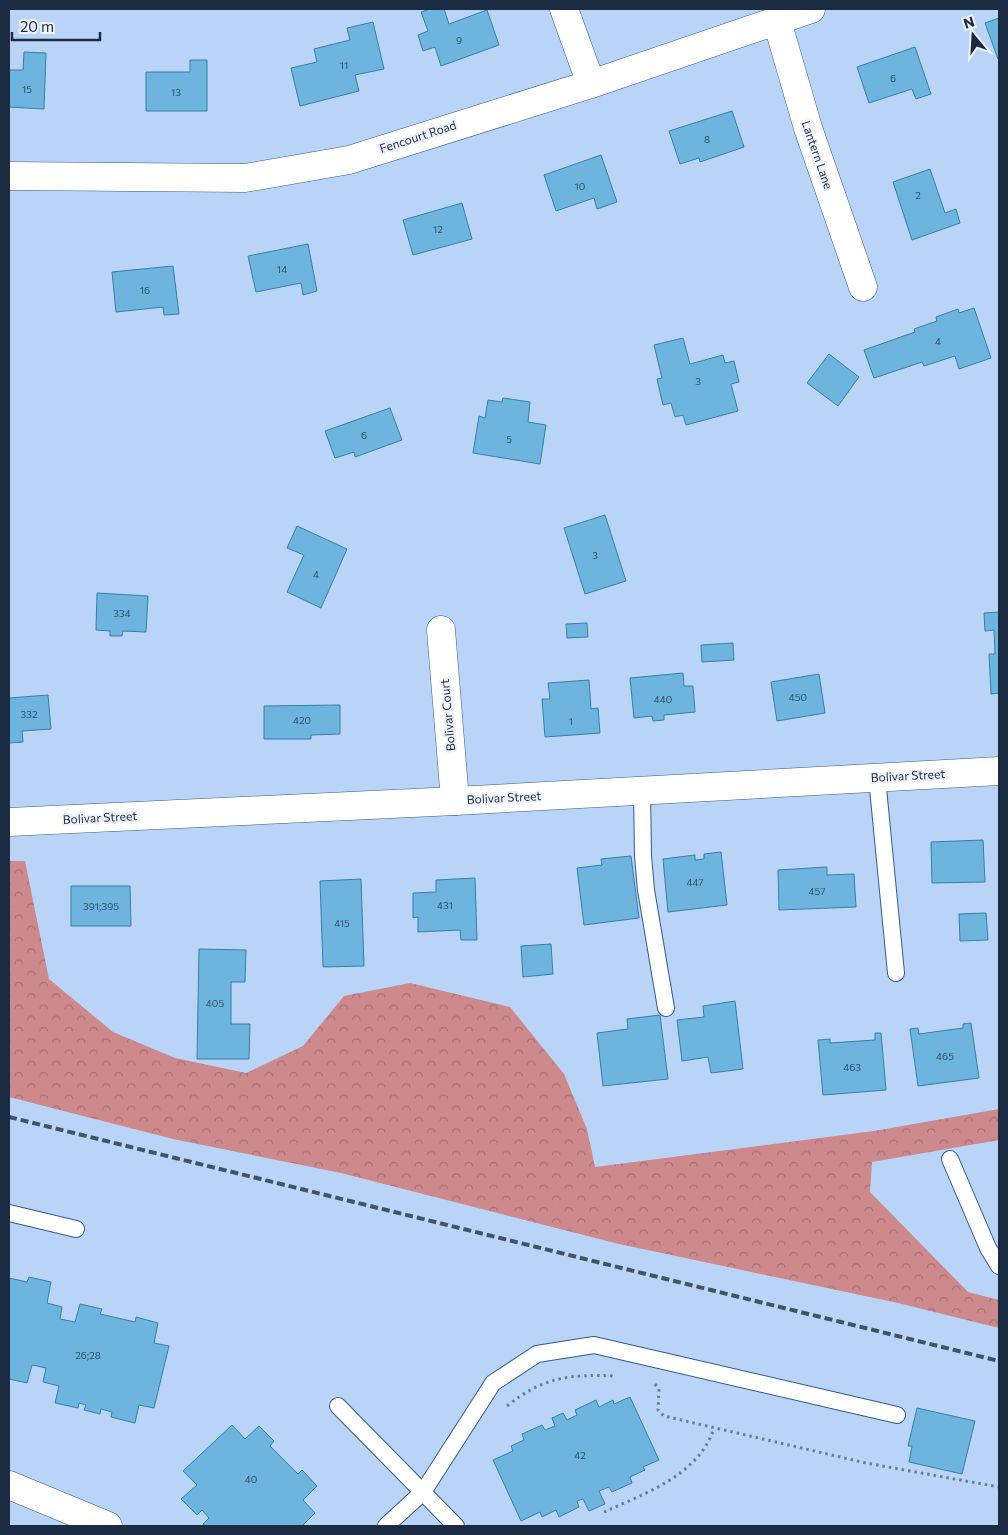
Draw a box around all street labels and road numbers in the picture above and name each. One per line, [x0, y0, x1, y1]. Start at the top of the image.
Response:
street label: Fencourt Road [378, 117, 458, 155]
street label: Lantern Lane [800, 119, 836, 191]
street label: Bolivar Court [437, 678, 457, 752]
street label: Bolivar Street [870, 766, 946, 784]
street label: Bolivar Street [466, 788, 542, 806]
street label: Bolivar Street [62, 808, 138, 826]

